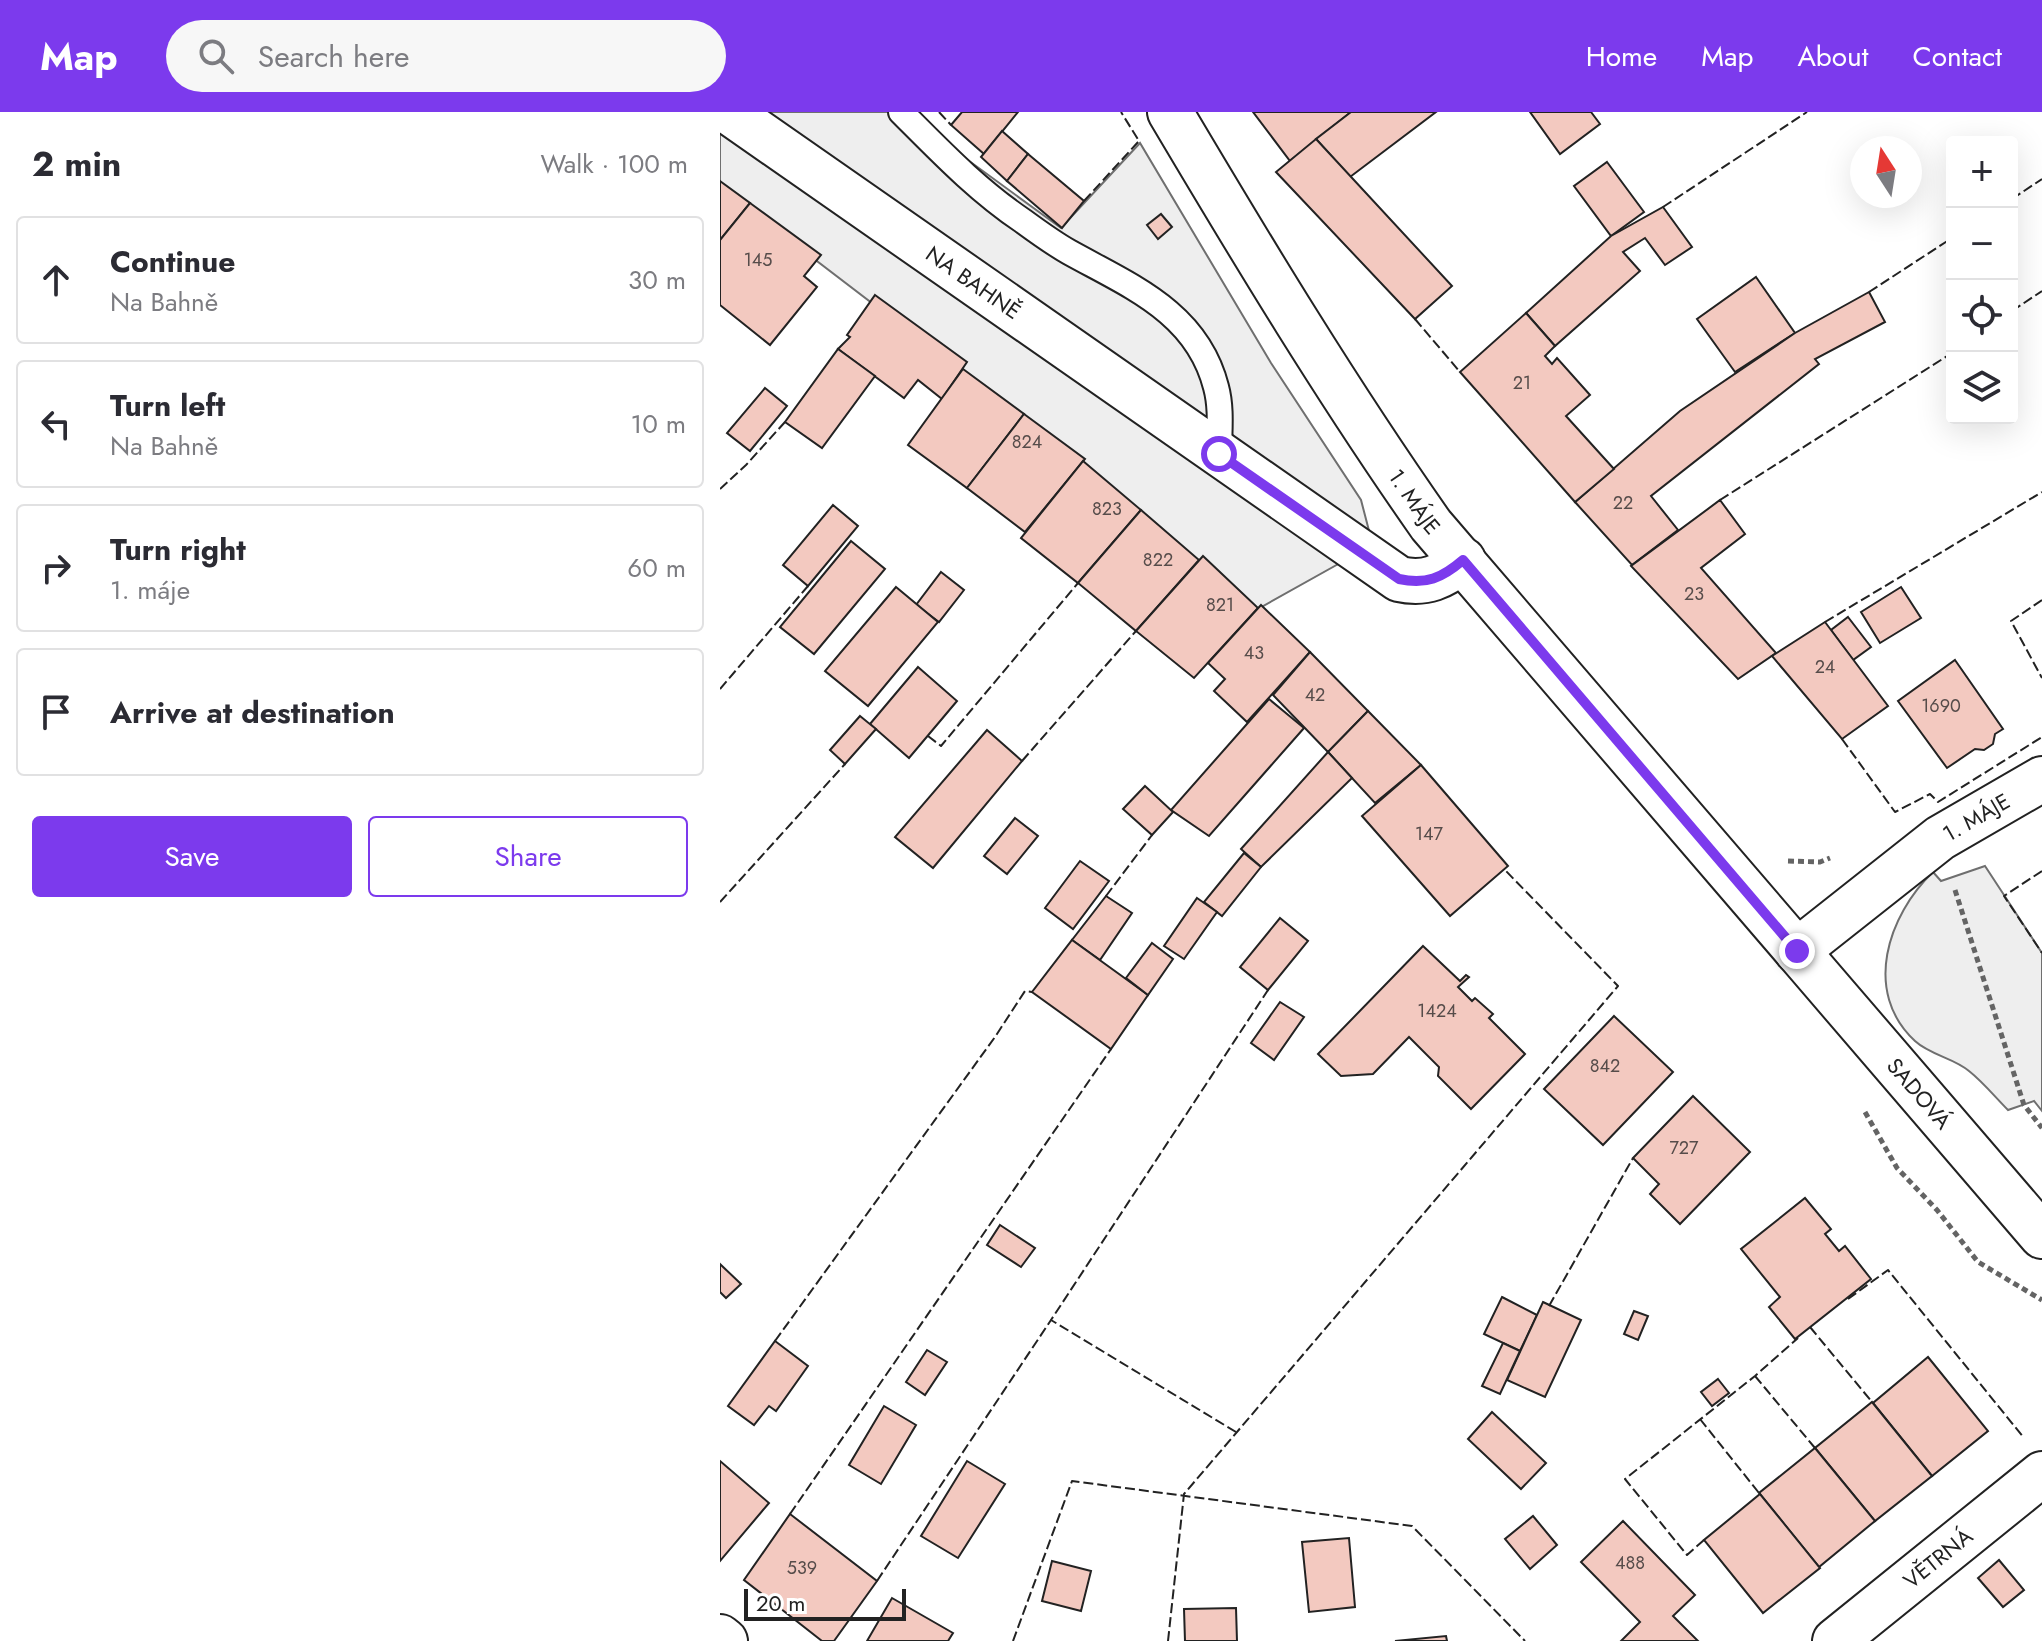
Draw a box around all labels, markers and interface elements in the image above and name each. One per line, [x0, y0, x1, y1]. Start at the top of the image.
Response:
search box [166, 20, 726, 92]
text: Map [40, 29, 118, 84]
icon: search [194, 34, 238, 78]
text: Search here [258, 35, 410, 78]
text: Home [1586, 36, 1657, 77]
text: Map [1701, 36, 1753, 77]
text: About [1797, 36, 1869, 77]
text: Contact [1913, 36, 2002, 77]
north arrow [1850, 136, 1922, 208]
map controls [1946, 136, 2018, 424]
button: + [1946, 136, 2018, 208]
text: 2 min [32, 140, 121, 189]
text: Walk · 100 m [541, 145, 688, 183]
button: − [1946, 208, 2018, 280]
street label: NA BAHNĚ [919, 238, 1028, 327]
text: Continue [110, 240, 236, 283]
house number: 145 [744, 247, 772, 273]
icon: ahead [34, 258, 78, 302]
text: 30 m [628, 261, 686, 299]
button: locate [1946, 280, 2018, 352]
text: Na Bahně [110, 283, 218, 321]
button: layers [1946, 352, 2018, 424]
house number: 21 [1513, 370, 1531, 396]
text: Turn left [110, 384, 225, 427]
icon: left [34, 402, 78, 446]
text: 10 m [631, 405, 686, 443]
text: Na Bahně [110, 427, 218, 465]
house number: 824 [1012, 429, 1042, 455]
route start [1201, 436, 1237, 472]
street label: 1. MÁJE [1381, 462, 1448, 541]
house number: 22 [1613, 490, 1633, 516]
house number: 823 [1092, 496, 1122, 522]
text: Turn right [110, 528, 246, 571]
icon: right [34, 546, 78, 590]
house number: 822 [1143, 547, 1173, 573]
text: 60 m [627, 549, 686, 587]
text: 1. máje [110, 571, 190, 609]
house number: 23 [1684, 581, 1704, 607]
house number: 821 [1206, 592, 1234, 618]
house number: 43 [1244, 640, 1264, 666]
house number: 24 [1815, 654, 1835, 680]
house number: 42 [1305, 682, 1325, 708]
icon: arrive [34, 690, 78, 734]
text: Arrive at destination [110, 691, 395, 734]
house number: 1690 [1921, 693, 1961, 719]
street label: 1. MÁJE [1937, 785, 2016, 849]
button: Save [32, 816, 352, 897]
button: Share [368, 816, 688, 897]
house number: 147 [1415, 821, 1444, 847]
route end [1779, 933, 1815, 969]
house number: 1424 [1417, 998, 1457, 1024]
street label: SADOVÁ [1879, 1051, 1960, 1136]
house number: 842 [1590, 1053, 1620, 1079]
house number: 727 [1669, 1135, 1699, 1161]
street label: VĚTRNÁ [1896, 1520, 1980, 1596]
house number: 488 [1615, 1550, 1645, 1576]
house number: 539 [787, 1555, 817, 1581]
scale bar [744, 1585, 906, 1621]
text: 20 m [756, 1587, 805, 1619]

